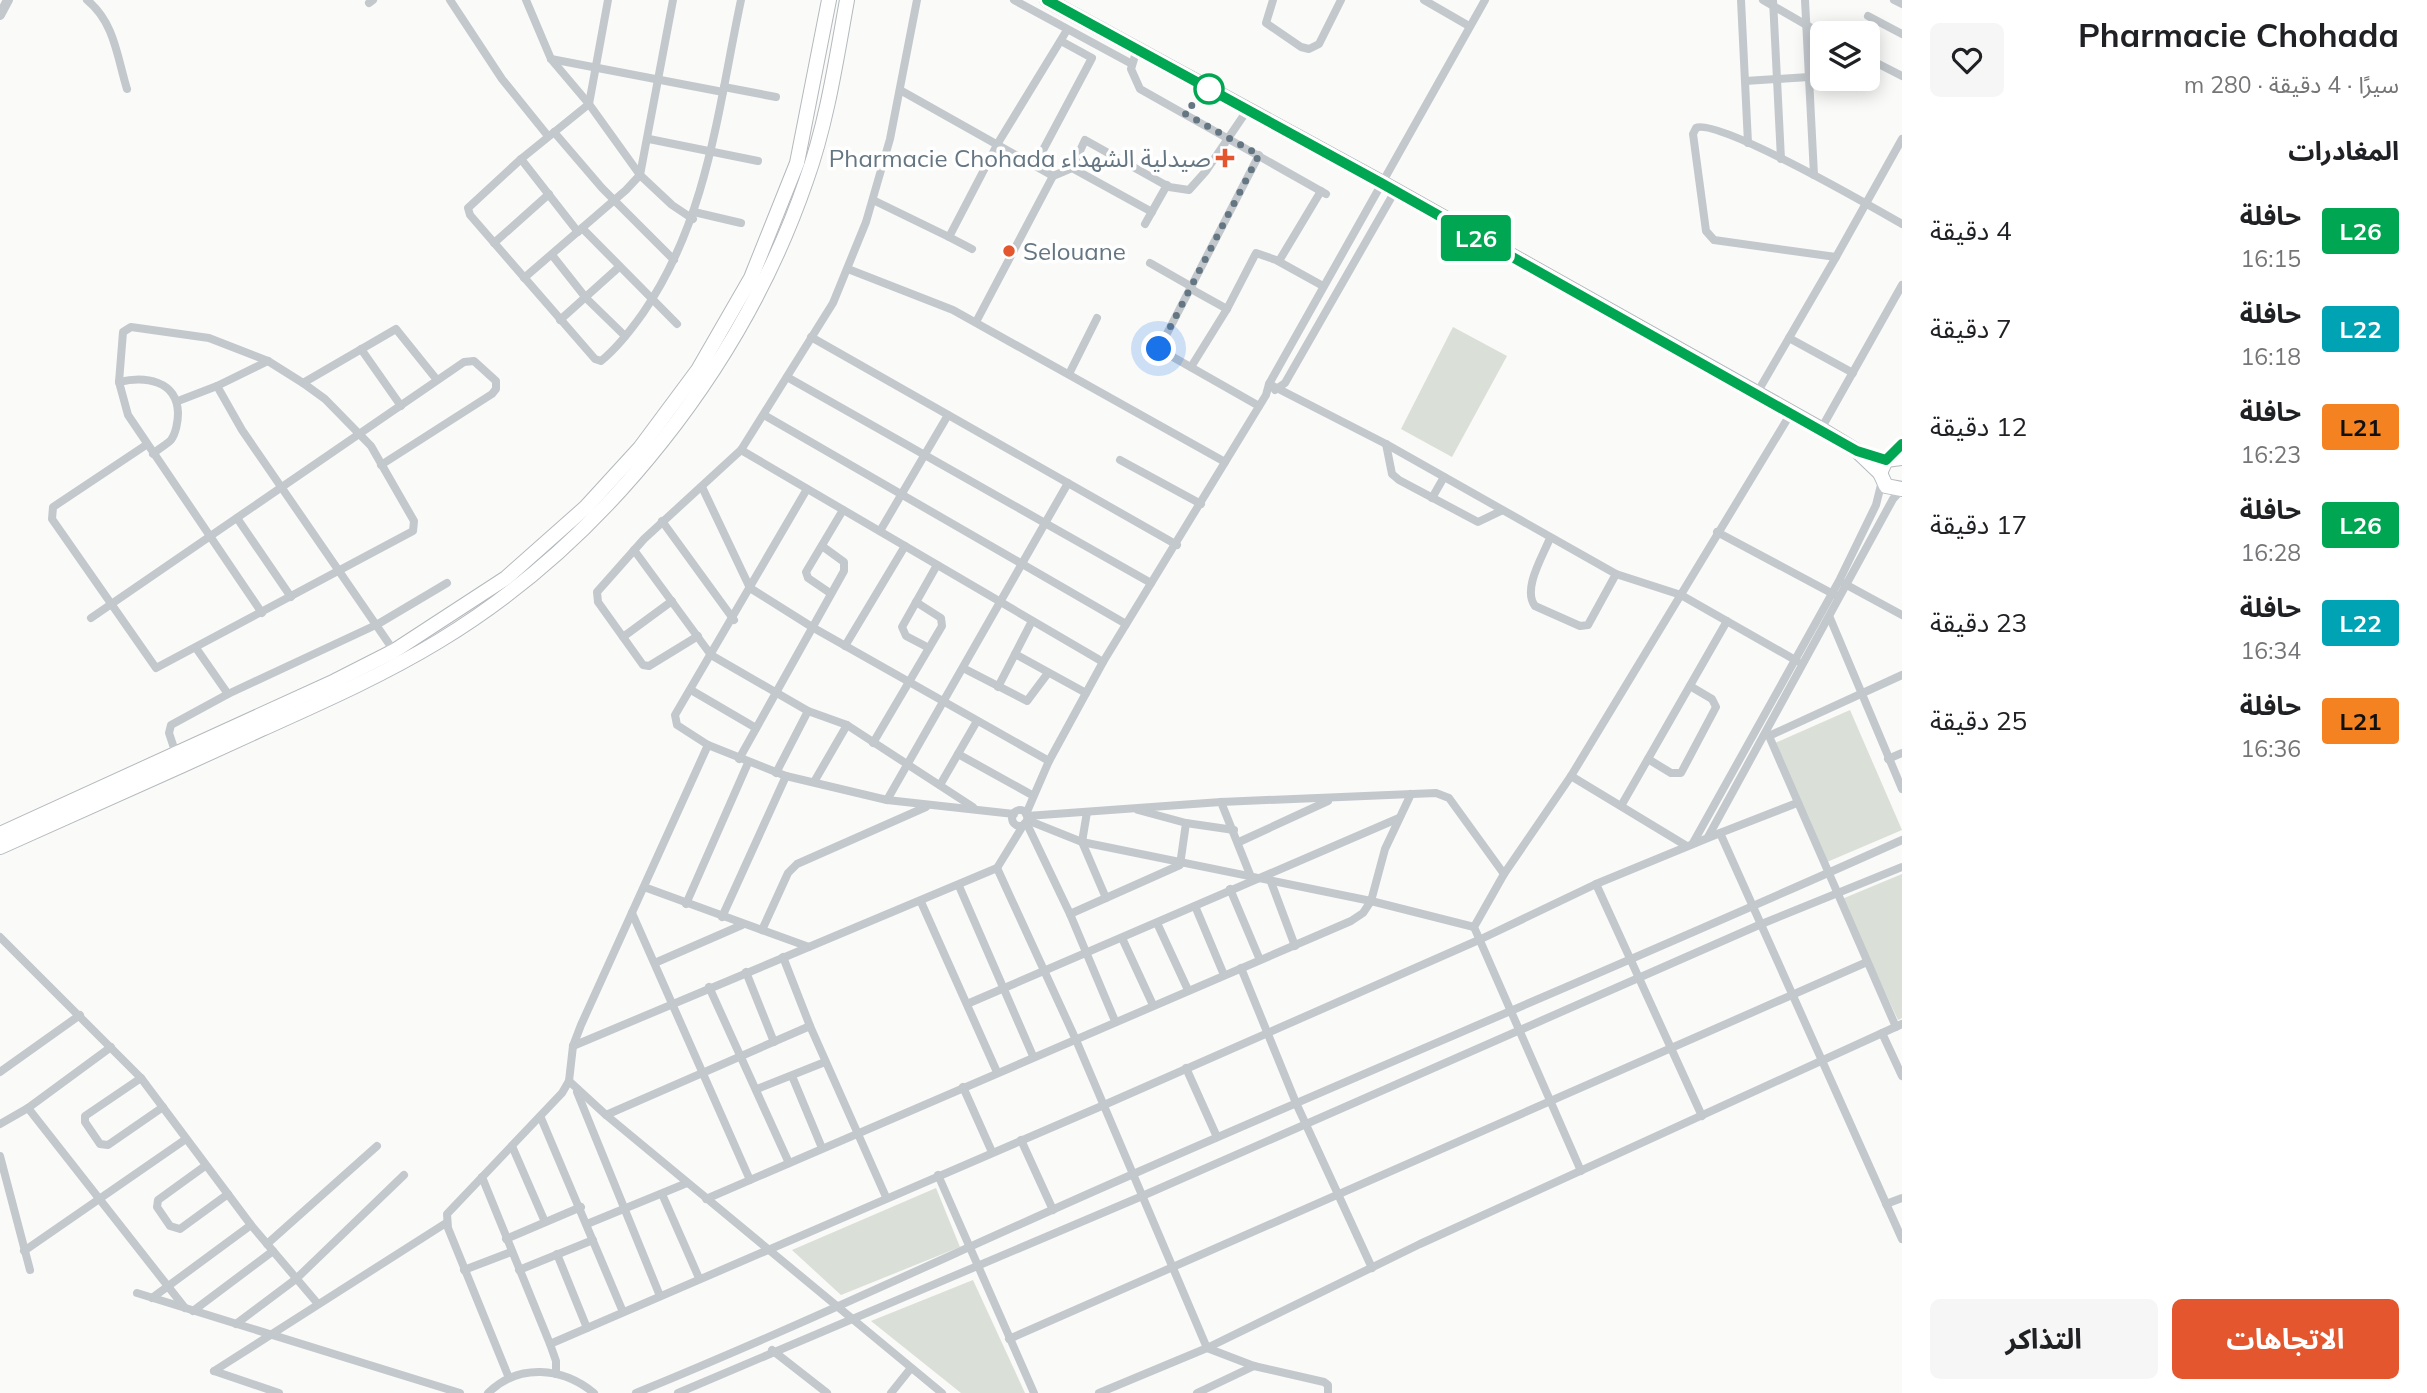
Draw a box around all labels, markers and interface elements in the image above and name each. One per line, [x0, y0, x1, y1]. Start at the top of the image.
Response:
text: Pharmacie Chohada [2078, 14, 2399, 55]
map controls [1810, 21, 1880, 91]
button: layers [1810, 21, 1880, 91]
button: heart [1930, 23, 2004, 97]
text: سيرًا · 4 دقيقة · 280 m [2184, 70, 2399, 99]
unlabelled marker [1194, 74, 1224, 104]
text: المغادرات [2288, 134, 2399, 167]
place label: Pharmacie Chohada صيدلية الشهداء [829, 143, 1211, 173]
marker: Pharmacie Chohada صيدلية الشهداء [1217, 150, 1233, 166]
text: حافلة [2240, 199, 2301, 232]
text: 4 دقيقة [1930, 214, 2012, 247]
line badge: L26 [1436, 215, 1516, 261]
text: L26 [2339, 216, 2382, 246]
text: L26 [1455, 223, 1497, 253]
place label: Selouane [1023, 236, 1126, 266]
marker: Selouane [1001, 243, 1017, 259]
text: 16:15 [2241, 244, 2301, 273]
text: حافلة [2240, 297, 2301, 330]
text: 7 دقيقة [1930, 312, 2012, 345]
text: L22 [2339, 314, 2382, 344]
your location [1141, 331, 1176, 366]
text: 16:18 [2241, 342, 2301, 371]
text: حافلة [2240, 395, 2301, 428]
text: 12 دقيقة [1930, 410, 2027, 443]
text: L21 [2339, 412, 2382, 442]
text: 16:23 [2241, 440, 2301, 469]
text: حافلة [2240, 493, 2301, 526]
text: 17 دقيقة [1930, 508, 2027, 541]
text: L26 [2339, 510, 2382, 540]
text: 16:28 [2241, 538, 2301, 567]
text: حافلة [2240, 591, 2301, 624]
text: 23 دقيقة [1930, 606, 2027, 639]
text: L22 [2339, 608, 2382, 638]
text: 16:34 [2241, 636, 2301, 665]
text: حافلة [2240, 689, 2301, 722]
text: 25 دقيقة [1930, 704, 2027, 737]
text: L21 [2339, 706, 2382, 736]
text: 16:36 [2241, 734, 2301, 763]
button: التذاكر [1930, 1299, 2158, 1379]
button: الاتجاهات [2172, 1299, 2399, 1379]

